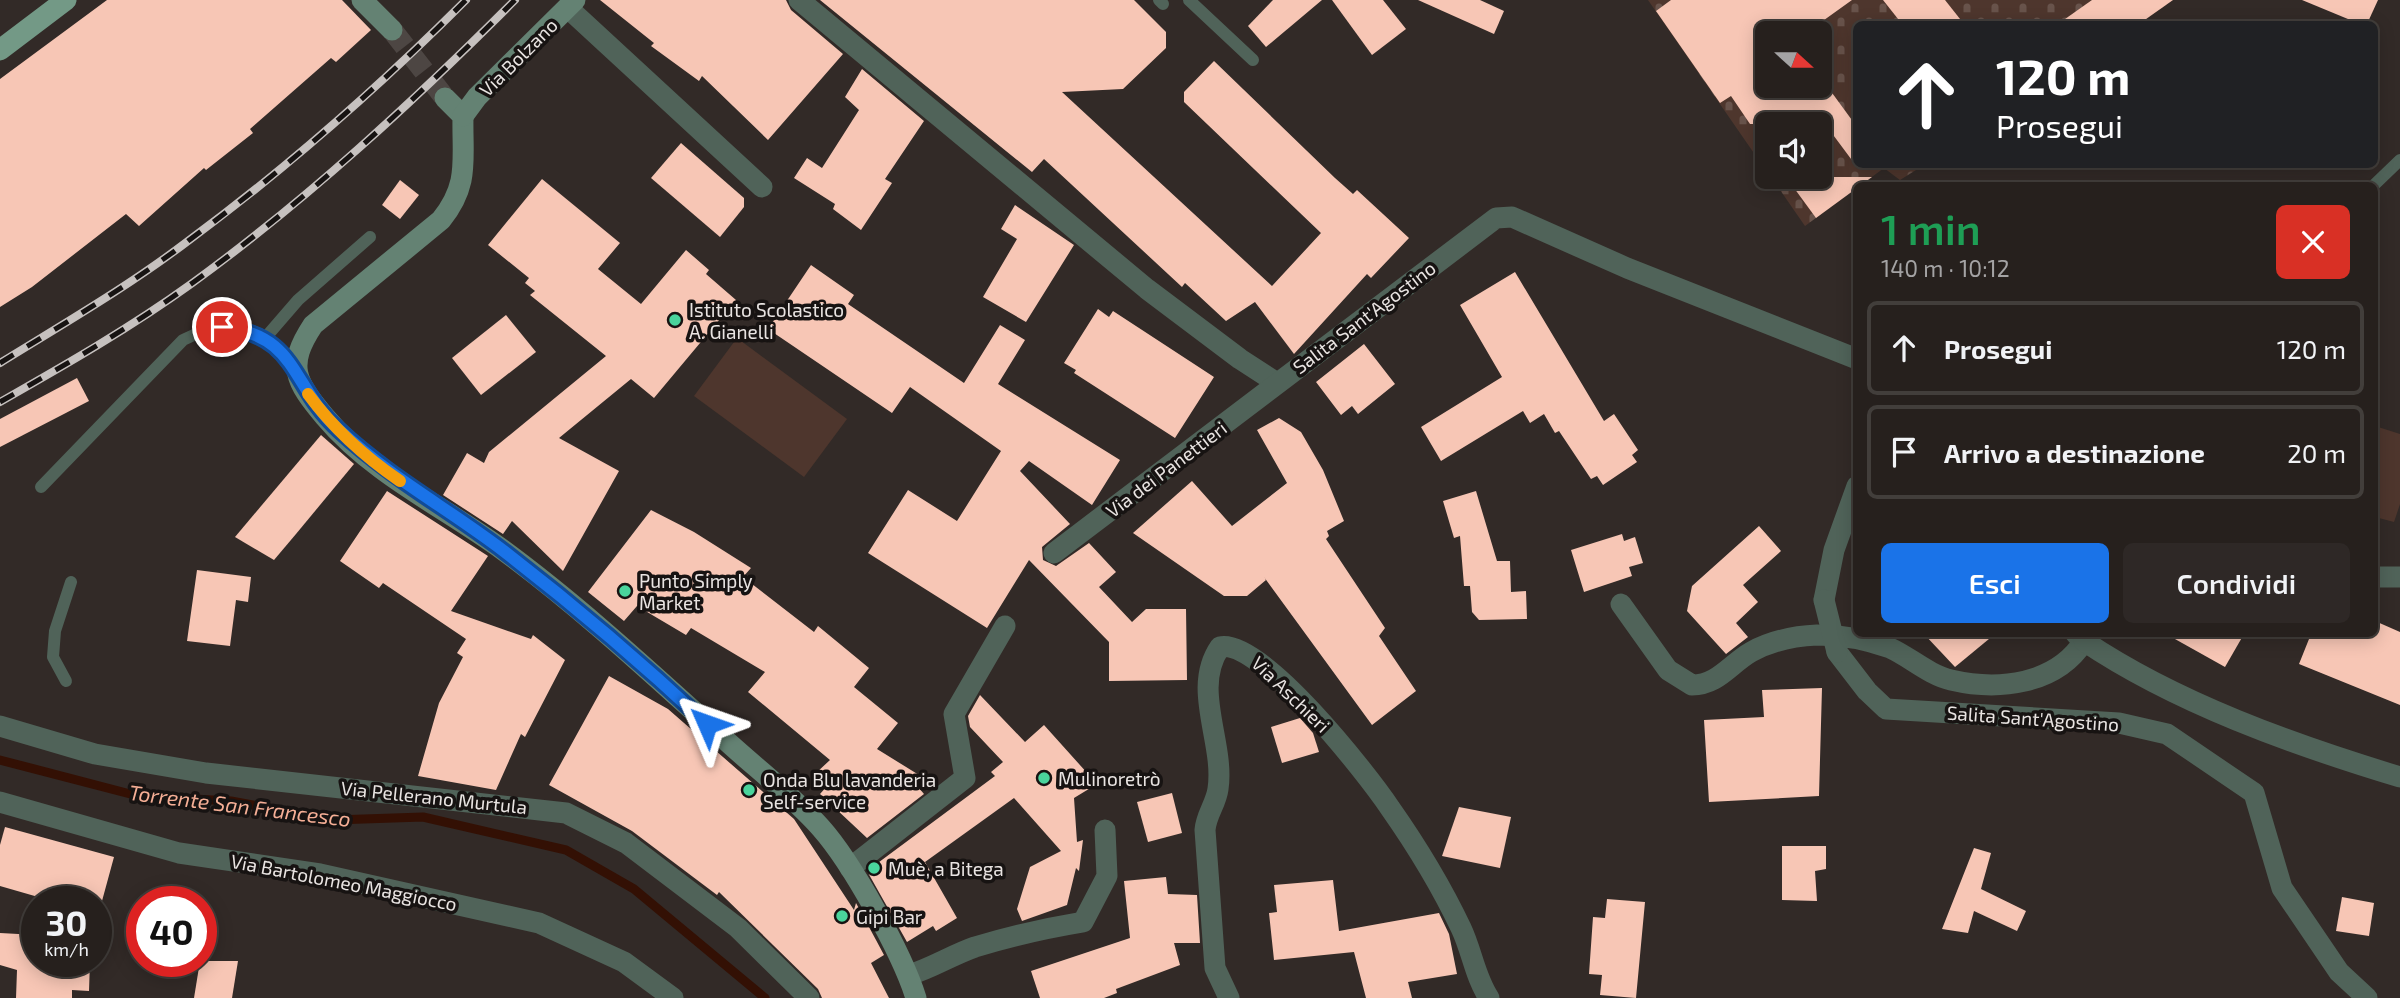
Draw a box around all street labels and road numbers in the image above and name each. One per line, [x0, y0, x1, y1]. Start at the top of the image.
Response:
street label: Via Bolzano [474, 13, 562, 101]
street label: Salita Sant'Agostino [1288, 256, 1440, 378]
street label: Via dei Panettieri [1101, 416, 1231, 522]
street label: Via Aschieri [1247, 651, 1335, 737]
street label: Salita Sant'Agostino [1946, 701, 2120, 735]
street label: Via Pellerano Murtula [340, 776, 528, 818]
street label: Via Bartolomeo Maggiocco [229, 849, 459, 915]

